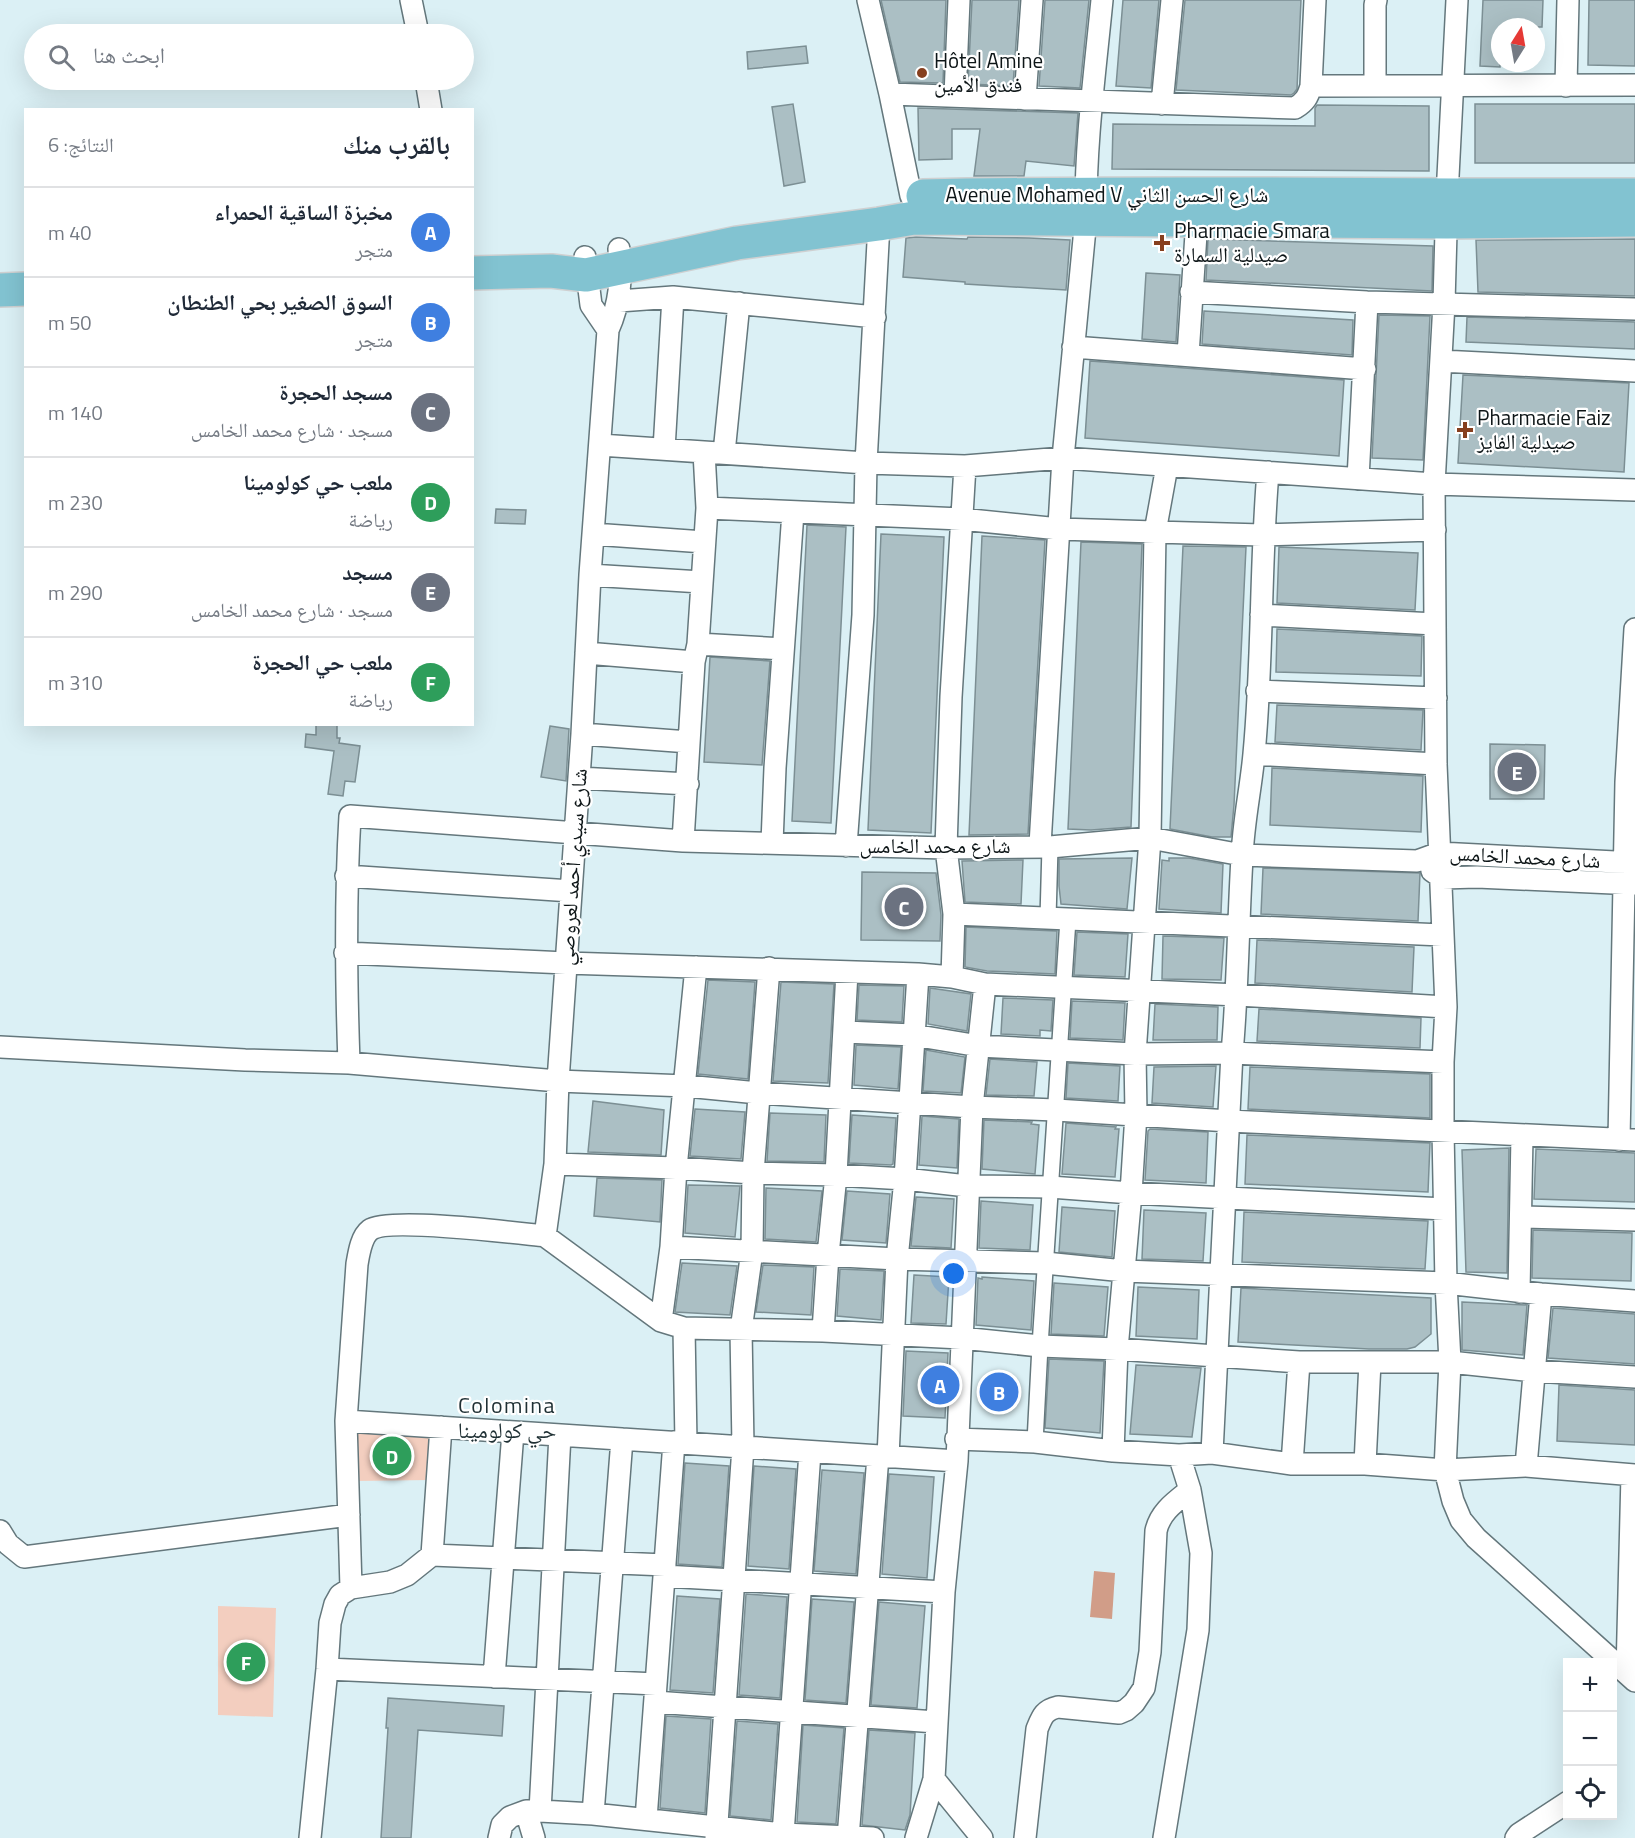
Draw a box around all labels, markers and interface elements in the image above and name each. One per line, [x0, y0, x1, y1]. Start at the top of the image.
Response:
north arrow [1491, 18, 1545, 72]
search box [24, 24, 474, 90]
text: ابحث هنا [93, 38, 165, 72]
icon: search [45, 41, 78, 74]
place label: Hôtel Amine فندق الأمين [934, 44, 1043, 100]
marker: Hôtel Amine فندق الأمين [915, 66, 929, 80]
text: بالقرب منك [343, 125, 450, 164]
text: النتائج: 6 [48, 129, 114, 160]
street label: Avenue Mohamed V شارع الحسن الثاني [946, 178, 1268, 211]
text: مخبزة الساقية الحمراء [214, 195, 393, 229]
place label: Pharmacie Smara صيدلية السمارة [1174, 214, 1330, 270]
text: 40 m [48, 217, 92, 248]
text: A [424, 217, 437, 248]
text: متجر [355, 234, 393, 265]
marker: Pharmacie Smara صيدلية السمارة [1155, 236, 1169, 250]
text: السوق الصغير بحي الطنطان [167, 285, 393, 319]
text: 50 m [48, 307, 92, 338]
text: B [424, 307, 437, 338]
text: متجر [355, 324, 393, 355]
text: مسجد الحجرة [279, 375, 393, 409]
text: 140 m [48, 397, 103, 428]
text: C [425, 397, 436, 428]
place label: Pharmacie Faiz صيدلية الفايز [1476, 401, 1611, 457]
text: مسجد · شارع محمد الخامس [191, 414, 393, 445]
marker: Pharmacie Faiz صيدلية الفايز [1458, 423, 1472, 437]
text: ملعب حي كولومينا [243, 465, 393, 499]
text: 230 m [48, 487, 103, 518]
text: D [424, 487, 437, 518]
text: رياضة [349, 504, 393, 535]
text: مسجد [342, 555, 393, 589]
text: 290 m [48, 577, 103, 608]
text: E [425, 577, 436, 608]
text: مسجد · شارع محمد الخامس [191, 594, 393, 625]
text: ملعب حي الحجرة [252, 645, 393, 679]
text: 310 m [48, 667, 103, 698]
text: F [425, 667, 436, 698]
text: رياضة [349, 684, 393, 715]
pin: E [1498, 750, 1537, 794]
street label: شارع سيدي أحمد لعروصي [549, 767, 596, 967]
street label: شارع محمد الخامس [859, 829, 1011, 861]
street label: شارع محمد الخامس [1449, 836, 1601, 876]
pin: C [884, 884, 924, 930]
your location [939, 1259, 968, 1288]
pin: A [920, 1362, 960, 1408]
pin: B [980, 1370, 1018, 1414]
district label: Colomina حي كولومينا [458, 1388, 556, 1448]
pin: D [372, 1434, 412, 1478]
pin: F [226, 1640, 266, 1684]
map controls [1563, 1658, 1617, 1820]
button: + [1563, 1658, 1617, 1712]
button: − [1563, 1712, 1617, 1766]
button: locate [1563, 1766, 1617, 1820]

